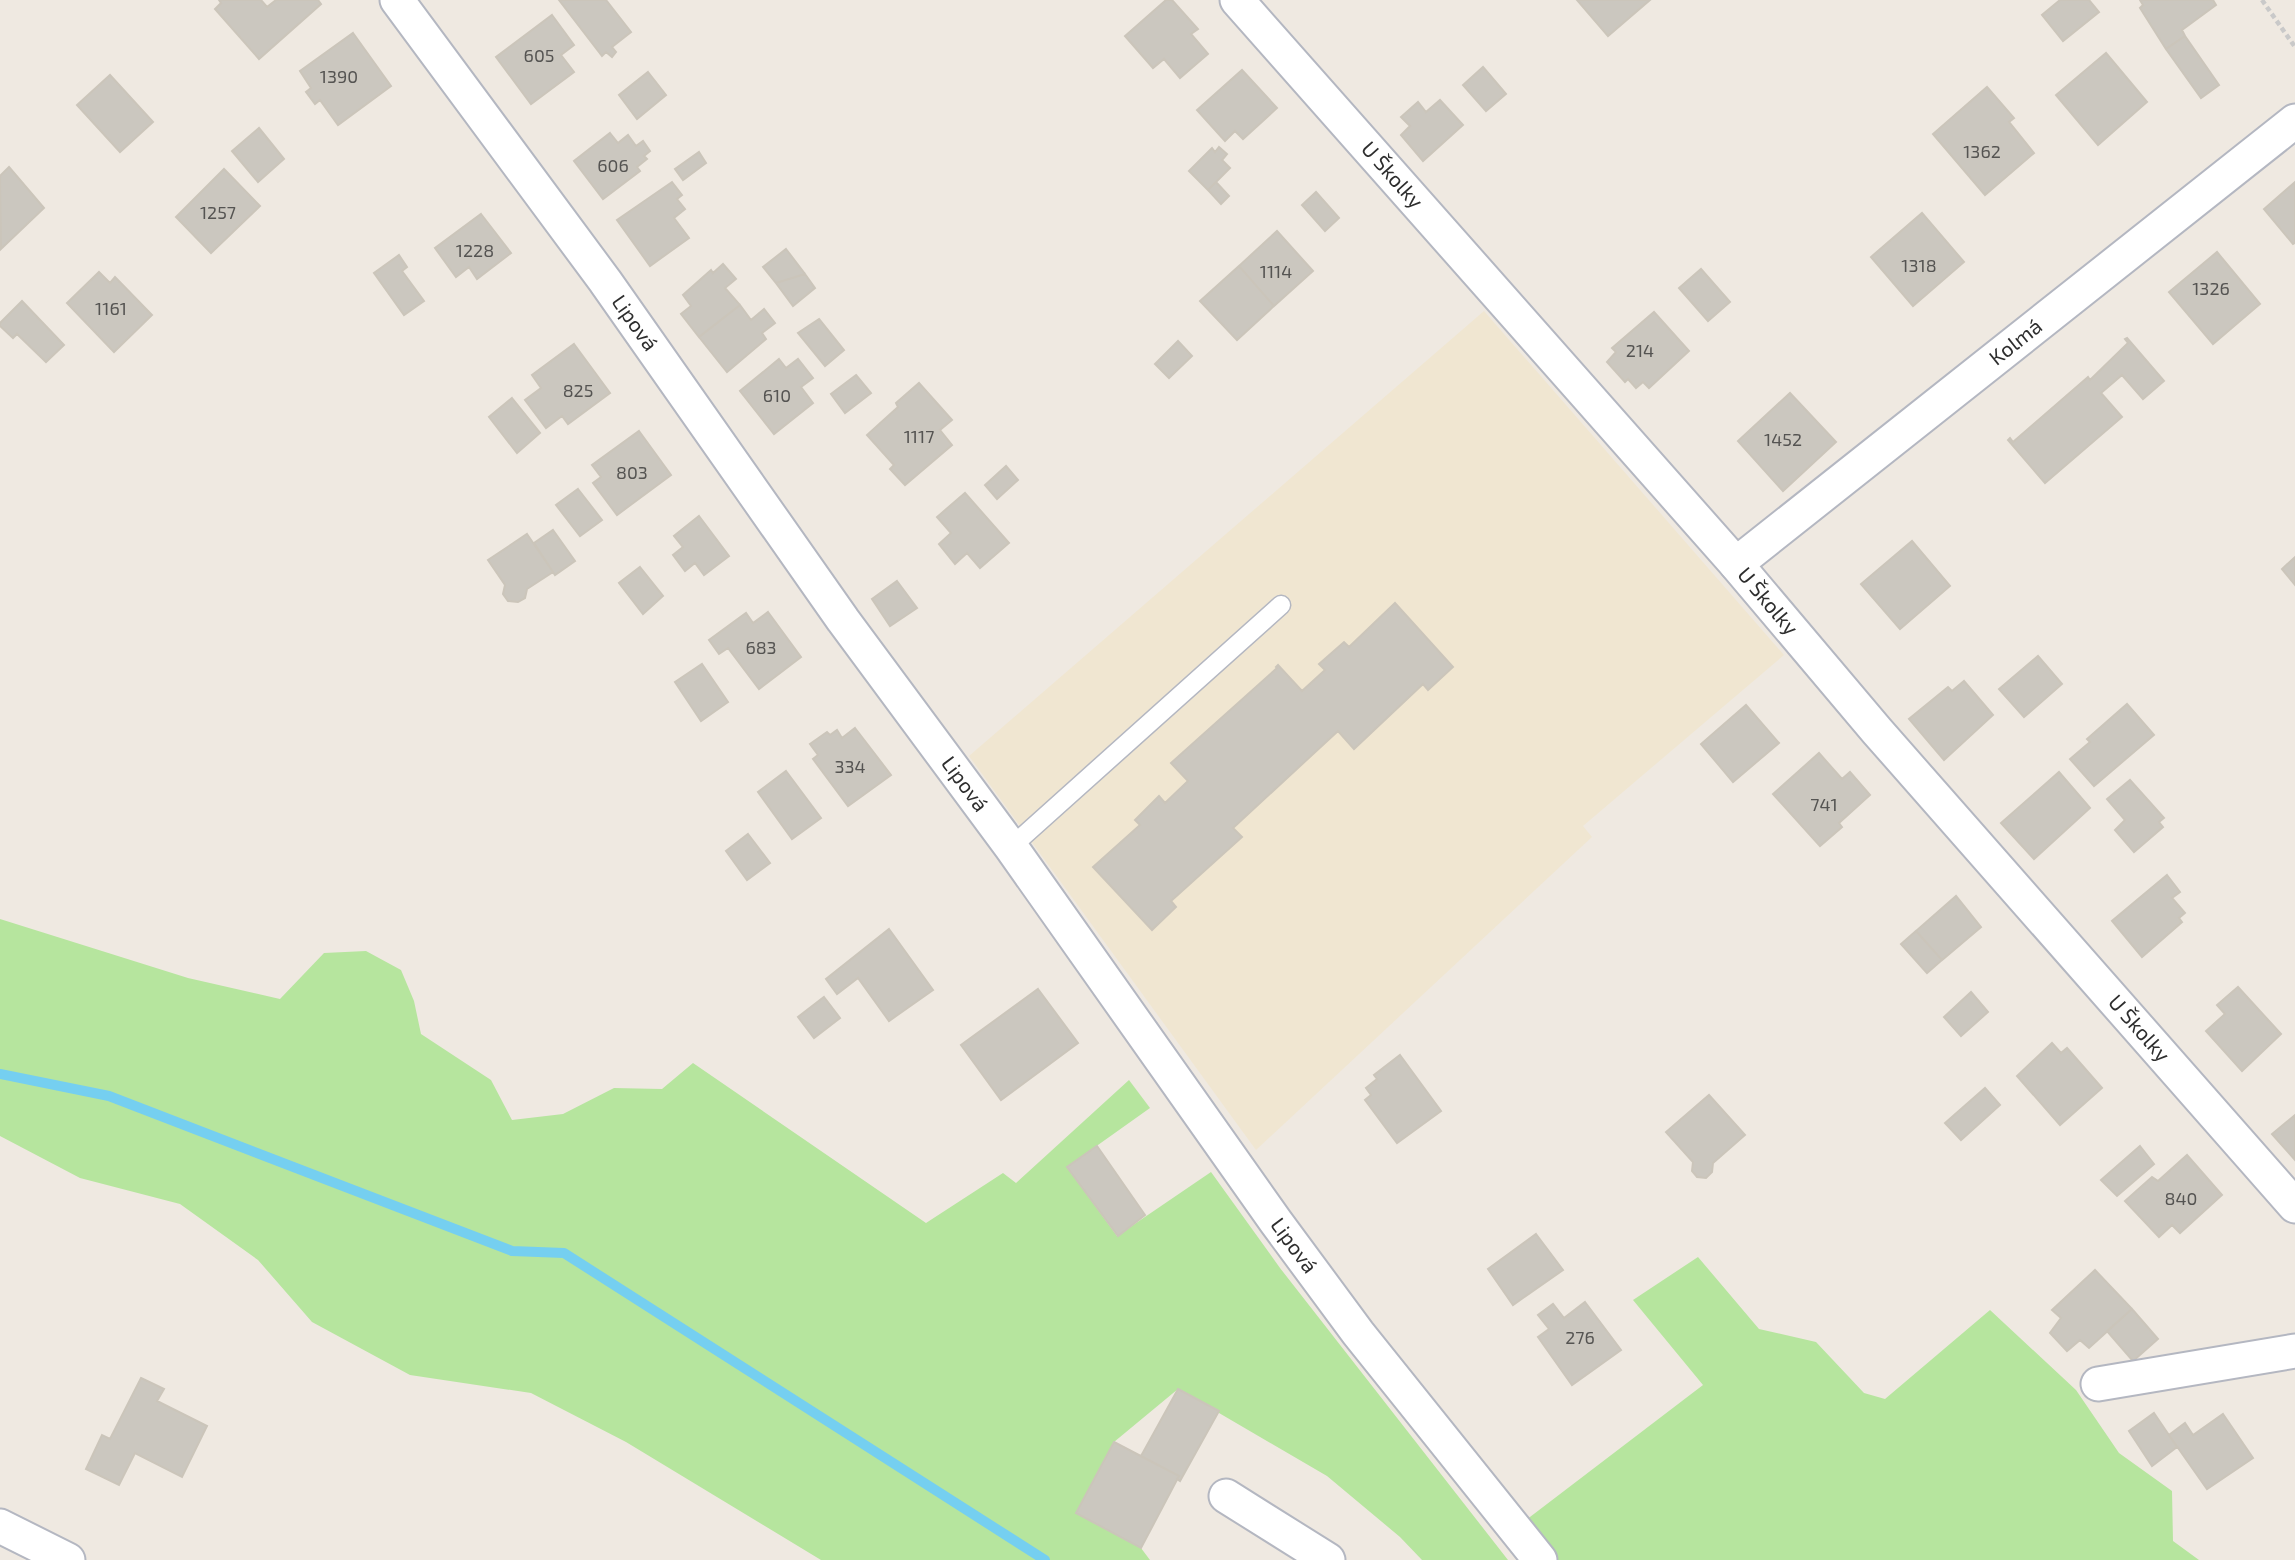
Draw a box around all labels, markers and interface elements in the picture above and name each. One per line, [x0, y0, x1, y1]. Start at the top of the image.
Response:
house number: 605 [524, 44, 554, 66]
house number: 1390 [320, 65, 358, 87]
street label: U Školky [1357, 136, 1429, 213]
house number: 1362 [1963, 140, 2001, 162]
house number: 606 [597, 154, 629, 176]
house number: 1257 [200, 201, 236, 223]
house number: 1228 [456, 239, 494, 261]
house number: 1318 [1901, 254, 1937, 276]
house number: 1114 [1260, 260, 1292, 282]
house number: 1326 [2192, 277, 2230, 299]
street label: Lipová [608, 289, 664, 355]
house number: 1161 [95, 297, 127, 319]
street label: Kolmá [1983, 313, 2046, 370]
house number: 214 [1626, 339, 1654, 361]
house number: 825 [563, 379, 593, 401]
house number: 610 [763, 384, 791, 406]
house number: 1117 [904, 425, 934, 447]
house number: 1452 [1764, 428, 1802, 450]
house number: 803 [616, 461, 648, 483]
street label: U Školky [1733, 561, 1804, 639]
house number: 683 [745, 636, 777, 658]
street label: Lipová [937, 751, 994, 816]
house number: 334 [834, 755, 866, 777]
house number: 741 [1810, 793, 1838, 815]
street label: U Školky [2104, 989, 2176, 1066]
house number: 840 [2165, 1187, 2197, 1209]
street label: Lipová [1266, 1212, 1323, 1278]
house number: 276 [1565, 1326, 1595, 1348]

